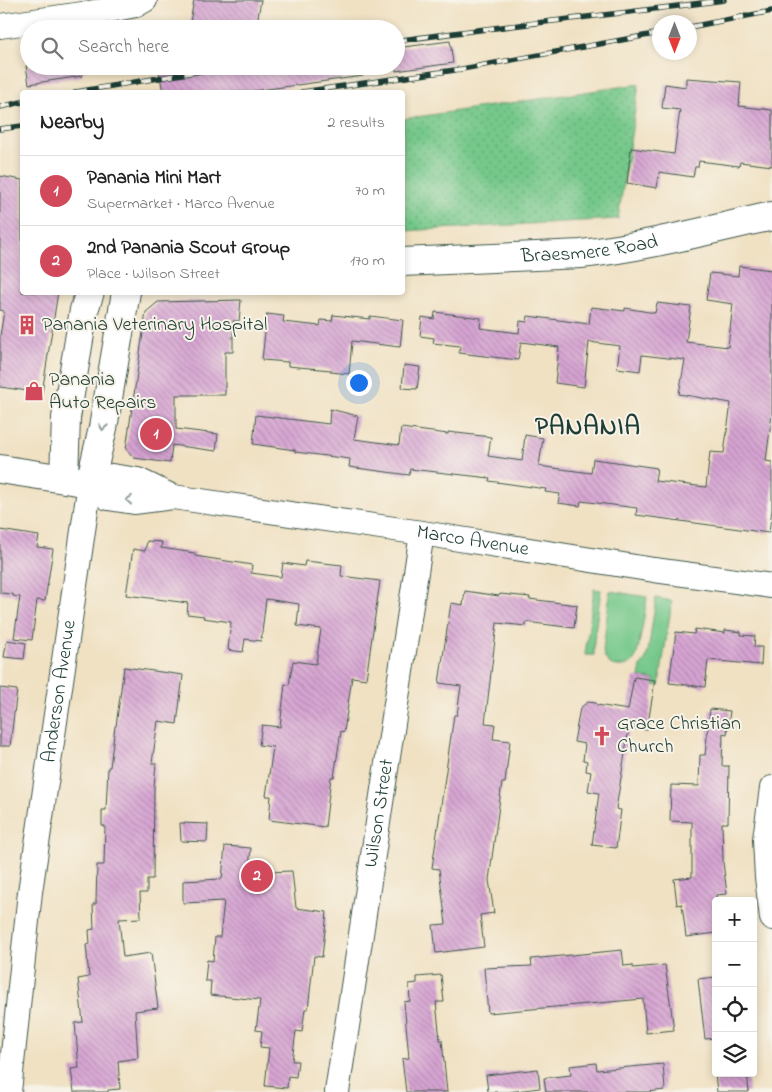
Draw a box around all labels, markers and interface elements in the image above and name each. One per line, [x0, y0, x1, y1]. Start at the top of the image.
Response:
north arrow [652, 15, 697, 60]
search box [20, 20, 405, 75]
icon: search [38, 34, 66, 62]
text: Search here [78, 34, 169, 61]
text: Nearby [40, 108, 104, 138]
text: 2 results [327, 111, 385, 135]
text: Panania Mini Mart [87, 165, 221, 192]
text: 1 [53, 179, 59, 203]
text: 70 m [355, 179, 385, 203]
text: Supermarket · Marco Avenue [87, 192, 275, 216]
street label: Braesmere Road [519, 227, 661, 271]
text: 2nd Panania Scout Group [87, 235, 290, 262]
text: 2 [52, 249, 60, 273]
text: 170 m [350, 249, 385, 273]
text: Place · Wilson Street [87, 262, 220, 286]
place label: Panania Veterinary Hospital [42, 311, 267, 340]
building icon: Panania Veterinary Hospital [16, 314, 38, 336]
place label: Panania Auto Repairs [49, 366, 157, 418]
your location [346, 370, 372, 396]
shop icon: Panania Auto Repairs [23, 380, 45, 402]
district label: PANANIA [535, 410, 641, 446]
pin: 1 [140, 415, 172, 453]
one-way arrow [98, 422, 109, 431]
one-way arrow [125, 495, 133, 506]
street label: Marco Avenue [414, 518, 531, 564]
street label: Anderson Avenue [35, 618, 84, 765]
place label: Grace Christian Church [617, 710, 741, 762]
church icon: Grace Christian Church [591, 725, 613, 747]
street label: Wilson Street [357, 757, 402, 869]
pin: 2 [241, 857, 273, 895]
map controls [712, 897, 757, 1077]
button: + [712, 897, 757, 942]
button: − [712, 942, 757, 987]
button: locate [712, 987, 757, 1032]
button: layers [712, 1032, 757, 1077]

